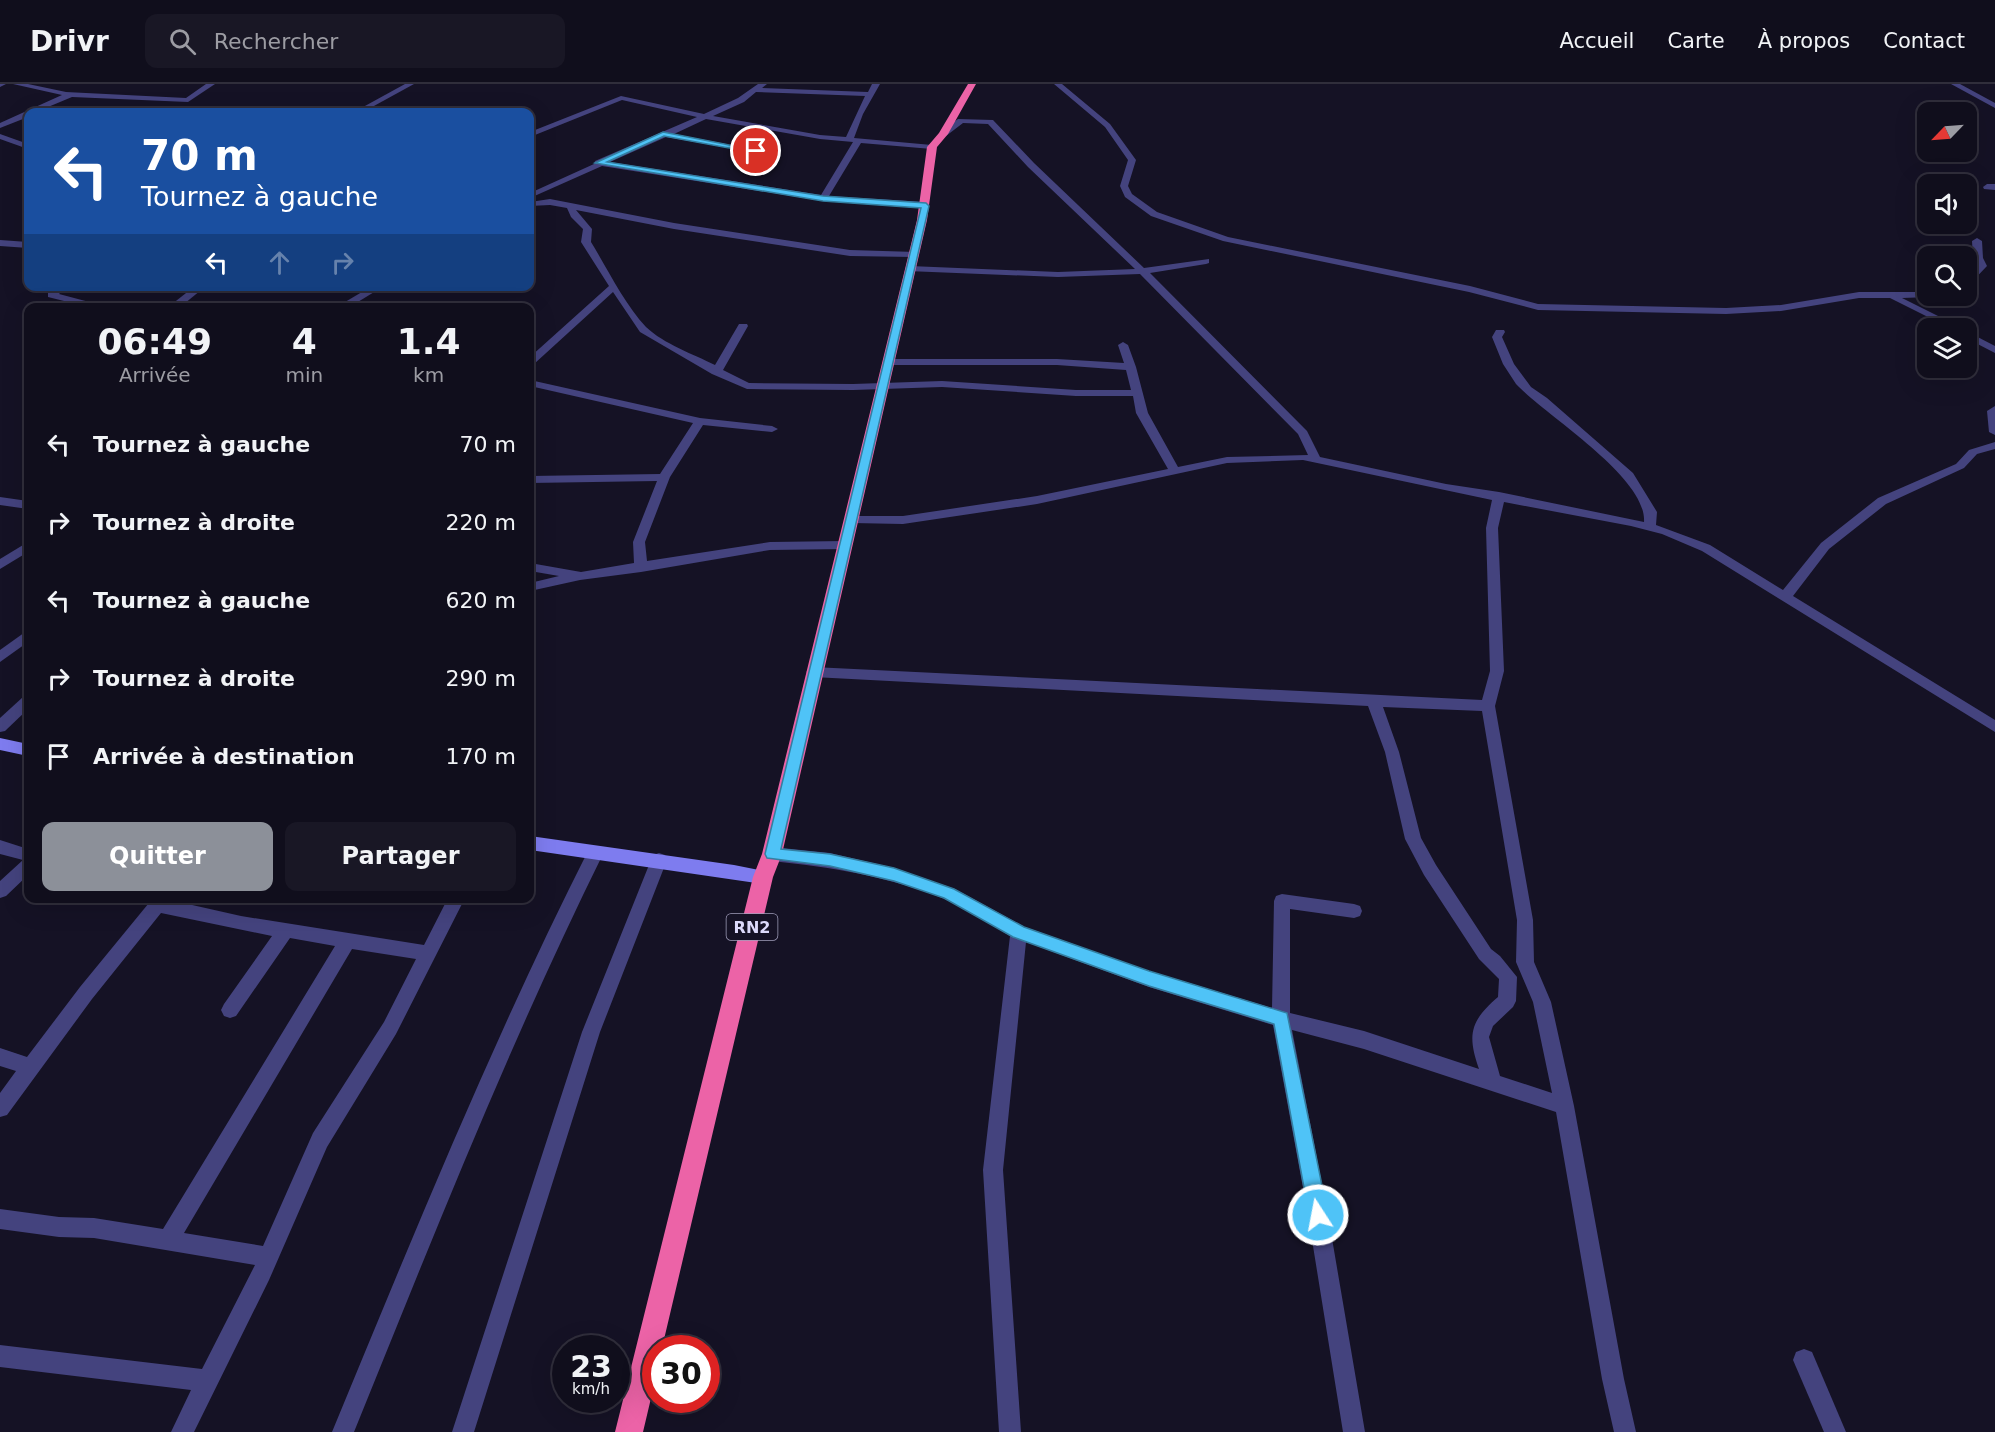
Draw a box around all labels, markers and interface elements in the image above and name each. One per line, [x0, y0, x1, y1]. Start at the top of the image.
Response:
search box [145, 14, 565, 68]
text: Drivr [30, 25, 109, 58]
icon: search [166, 25, 199, 58]
text: Rechercher [214, 29, 338, 54]
text: Accueil [1559, 29, 1634, 53]
text: Carte [1667, 29, 1725, 53]
text: À propos [1758, 29, 1850, 53]
text: Contact [1883, 29, 1965, 53]
north arrow [1917, 102, 1977, 162]
map controls [1917, 102, 1977, 378]
pin [730, 125, 781, 176]
text: 70 m [141, 131, 258, 180]
icon: left [42, 132, 120, 210]
icon: arrive [739, 134, 772, 167]
button: sound [1917, 174, 1977, 234]
text: Tournez à gauche [141, 181, 378, 212]
icon: left [200, 246, 233, 279]
icon: ahead [263, 246, 296, 279]
icon: right [326, 246, 359, 279]
button: search [1917, 246, 1977, 306]
button: layers [1917, 318, 1977, 378]
text: 06:49 [97, 321, 212, 362]
text: 4 [292, 321, 317, 362]
text: 1.4 [397, 321, 461, 362]
text: Arrivée [119, 363, 191, 387]
text: min [286, 363, 323, 387]
text: km [413, 363, 444, 387]
icon: left [42, 428, 75, 461]
text: Tournez à gauche [93, 432, 310, 457]
text: 70 m [460, 432, 516, 457]
icon: right [42, 506, 75, 539]
text: Tournez à droite [93, 510, 295, 535]
text: 220 m [446, 510, 516, 535]
icon: left [42, 584, 75, 617]
text: Tournez à gauche [93, 588, 310, 613]
text: 620 m [446, 588, 516, 613]
icon: right [42, 662, 75, 695]
text: Tournez à droite [93, 666, 295, 691]
text: 290 m [446, 666, 516, 691]
icon: arrive [42, 740, 75, 773]
text: Arrivée à destination [93, 744, 355, 769]
text: 170 m [446, 744, 516, 769]
button: Quitter [42, 822, 273, 891]
button: Partager [285, 822, 516, 891]
road number: RN2 [726, 914, 777, 940]
position arrow [1286, 1183, 1350, 1247]
speed limit sign: 30 [642, 1335, 720, 1413]
text: 23 [570, 1349, 612, 1384]
text: km/h [572, 1380, 610, 1398]

